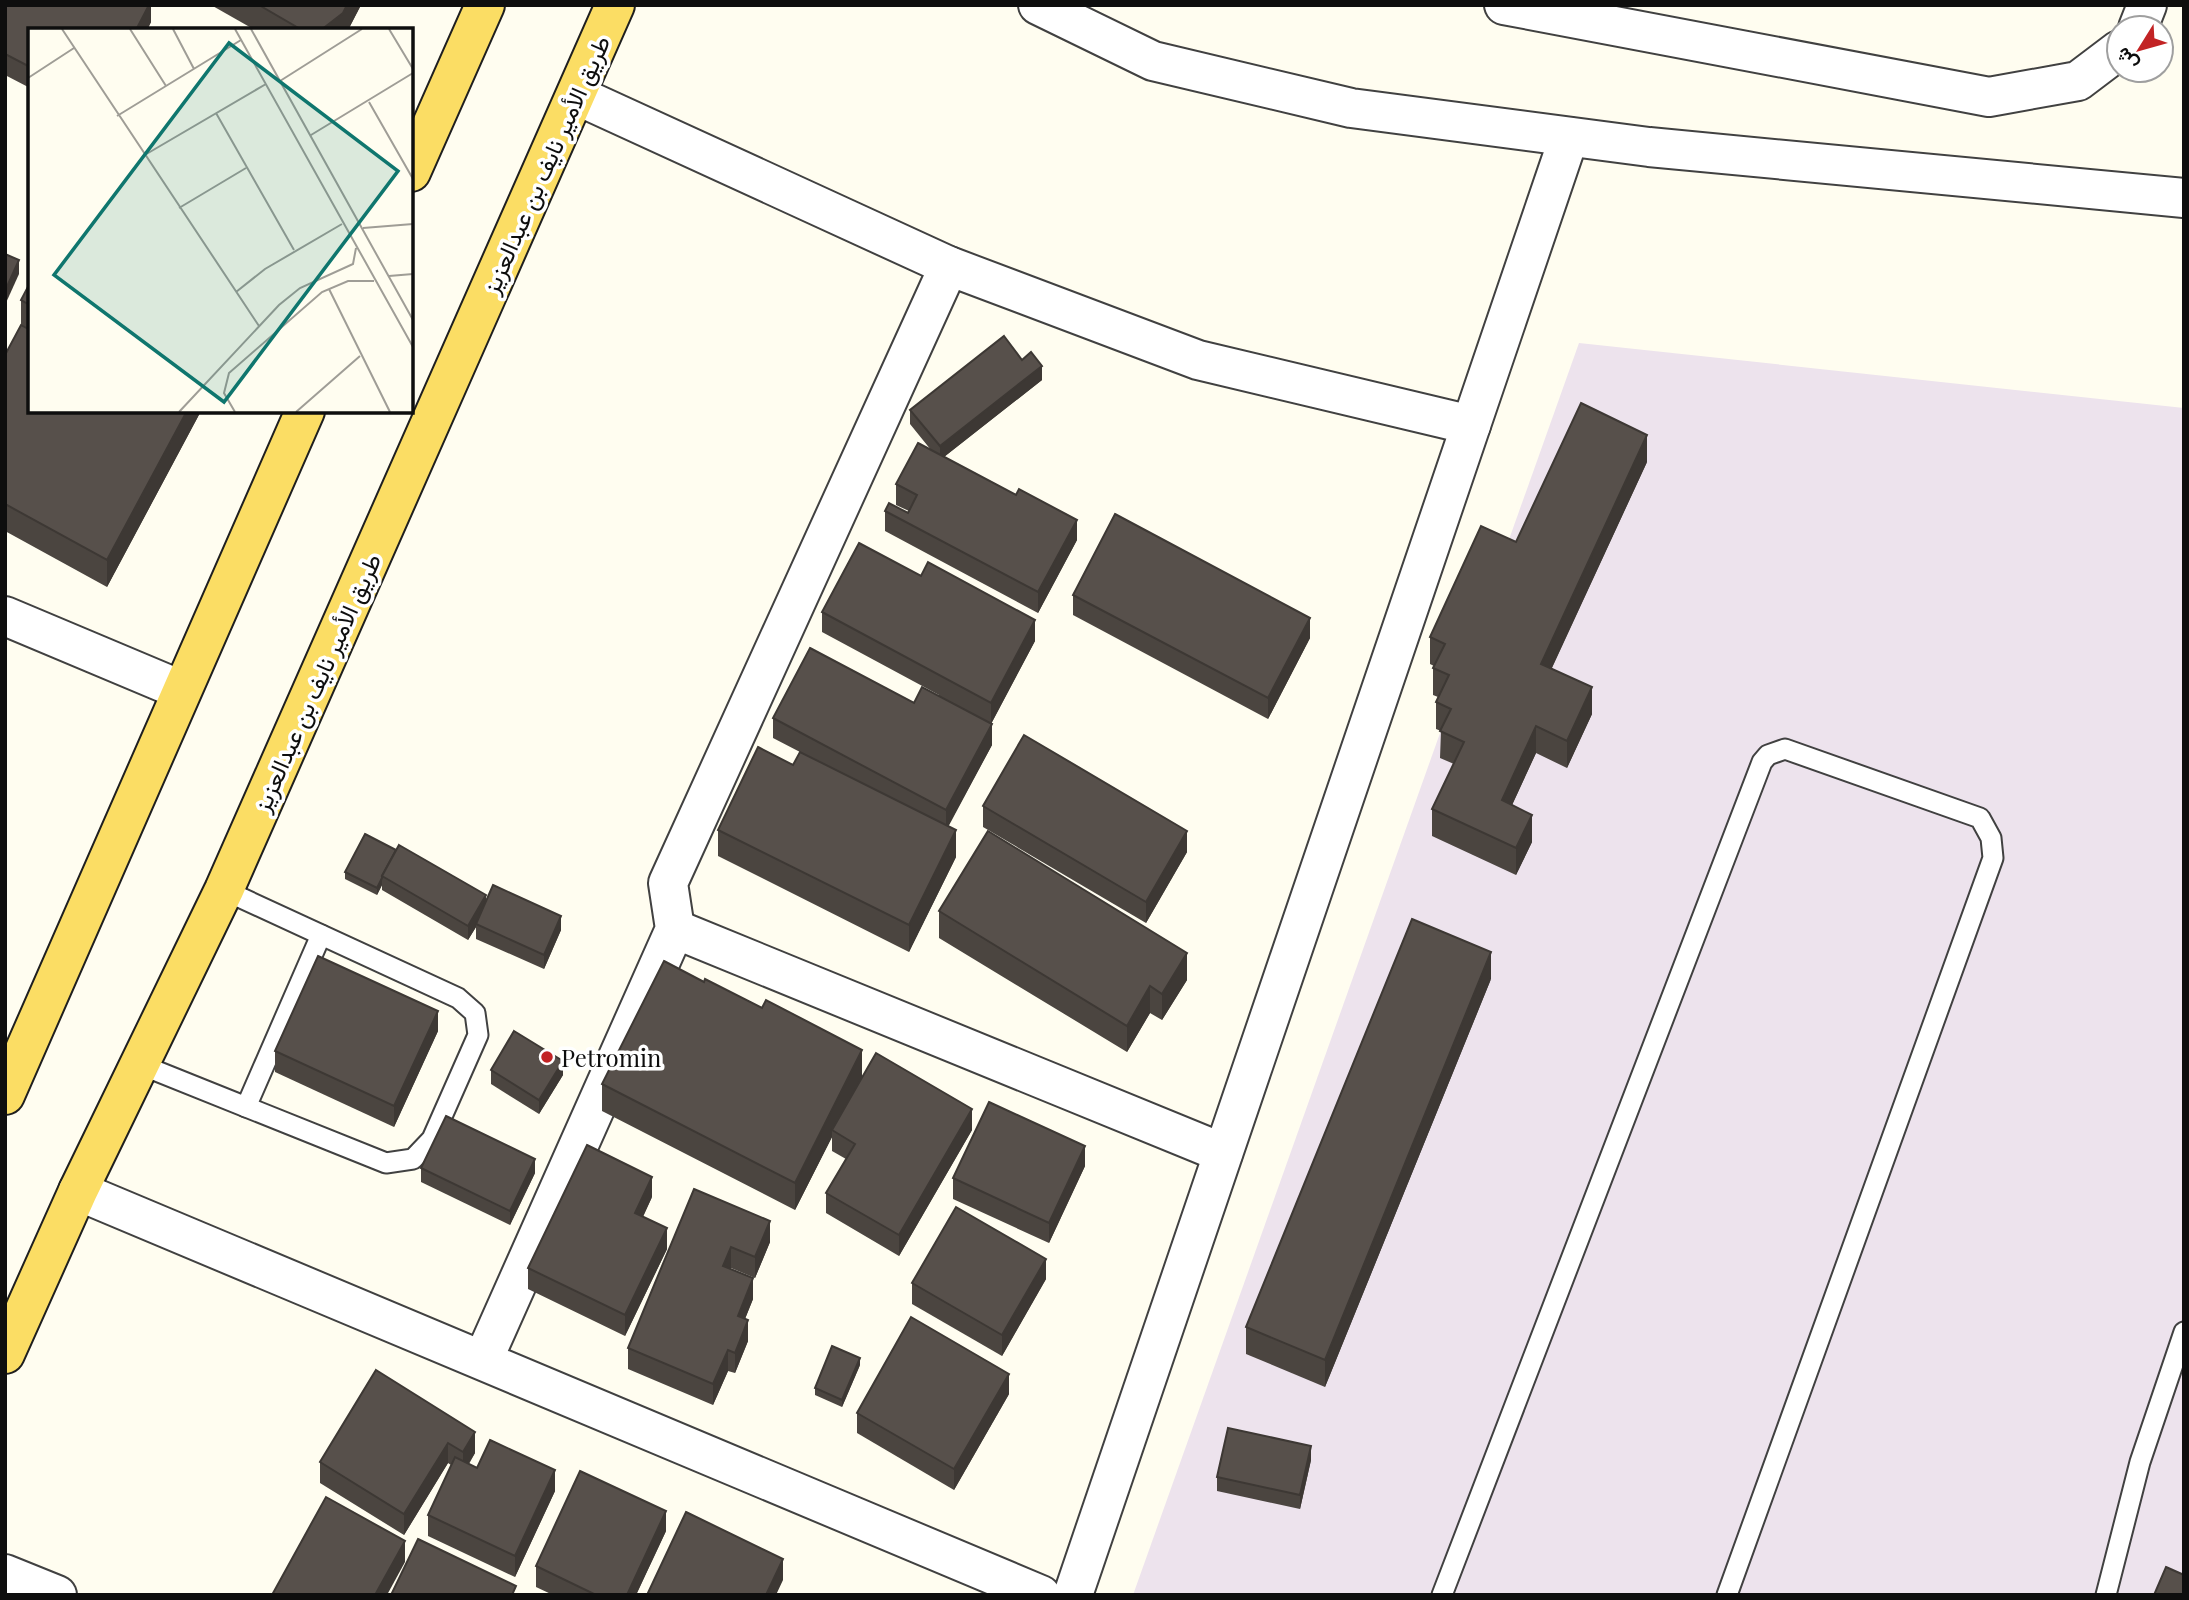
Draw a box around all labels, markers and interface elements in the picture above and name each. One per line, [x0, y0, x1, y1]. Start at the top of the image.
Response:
north arrow [2105, 14, 2175, 84]
inset map [28, 28, 413, 413]
street label: طريق الأمير نايف بن عبدالعزيز [473, 30, 617, 300]
text: ش [2108, 43, 2143, 77]
street label: طريق الأمير نايف بن عبدالعزيز [244, 548, 388, 818]
place label: Petromin [561, 1041, 661, 1073]
marker: Petromin [539, 1049, 555, 1065]

